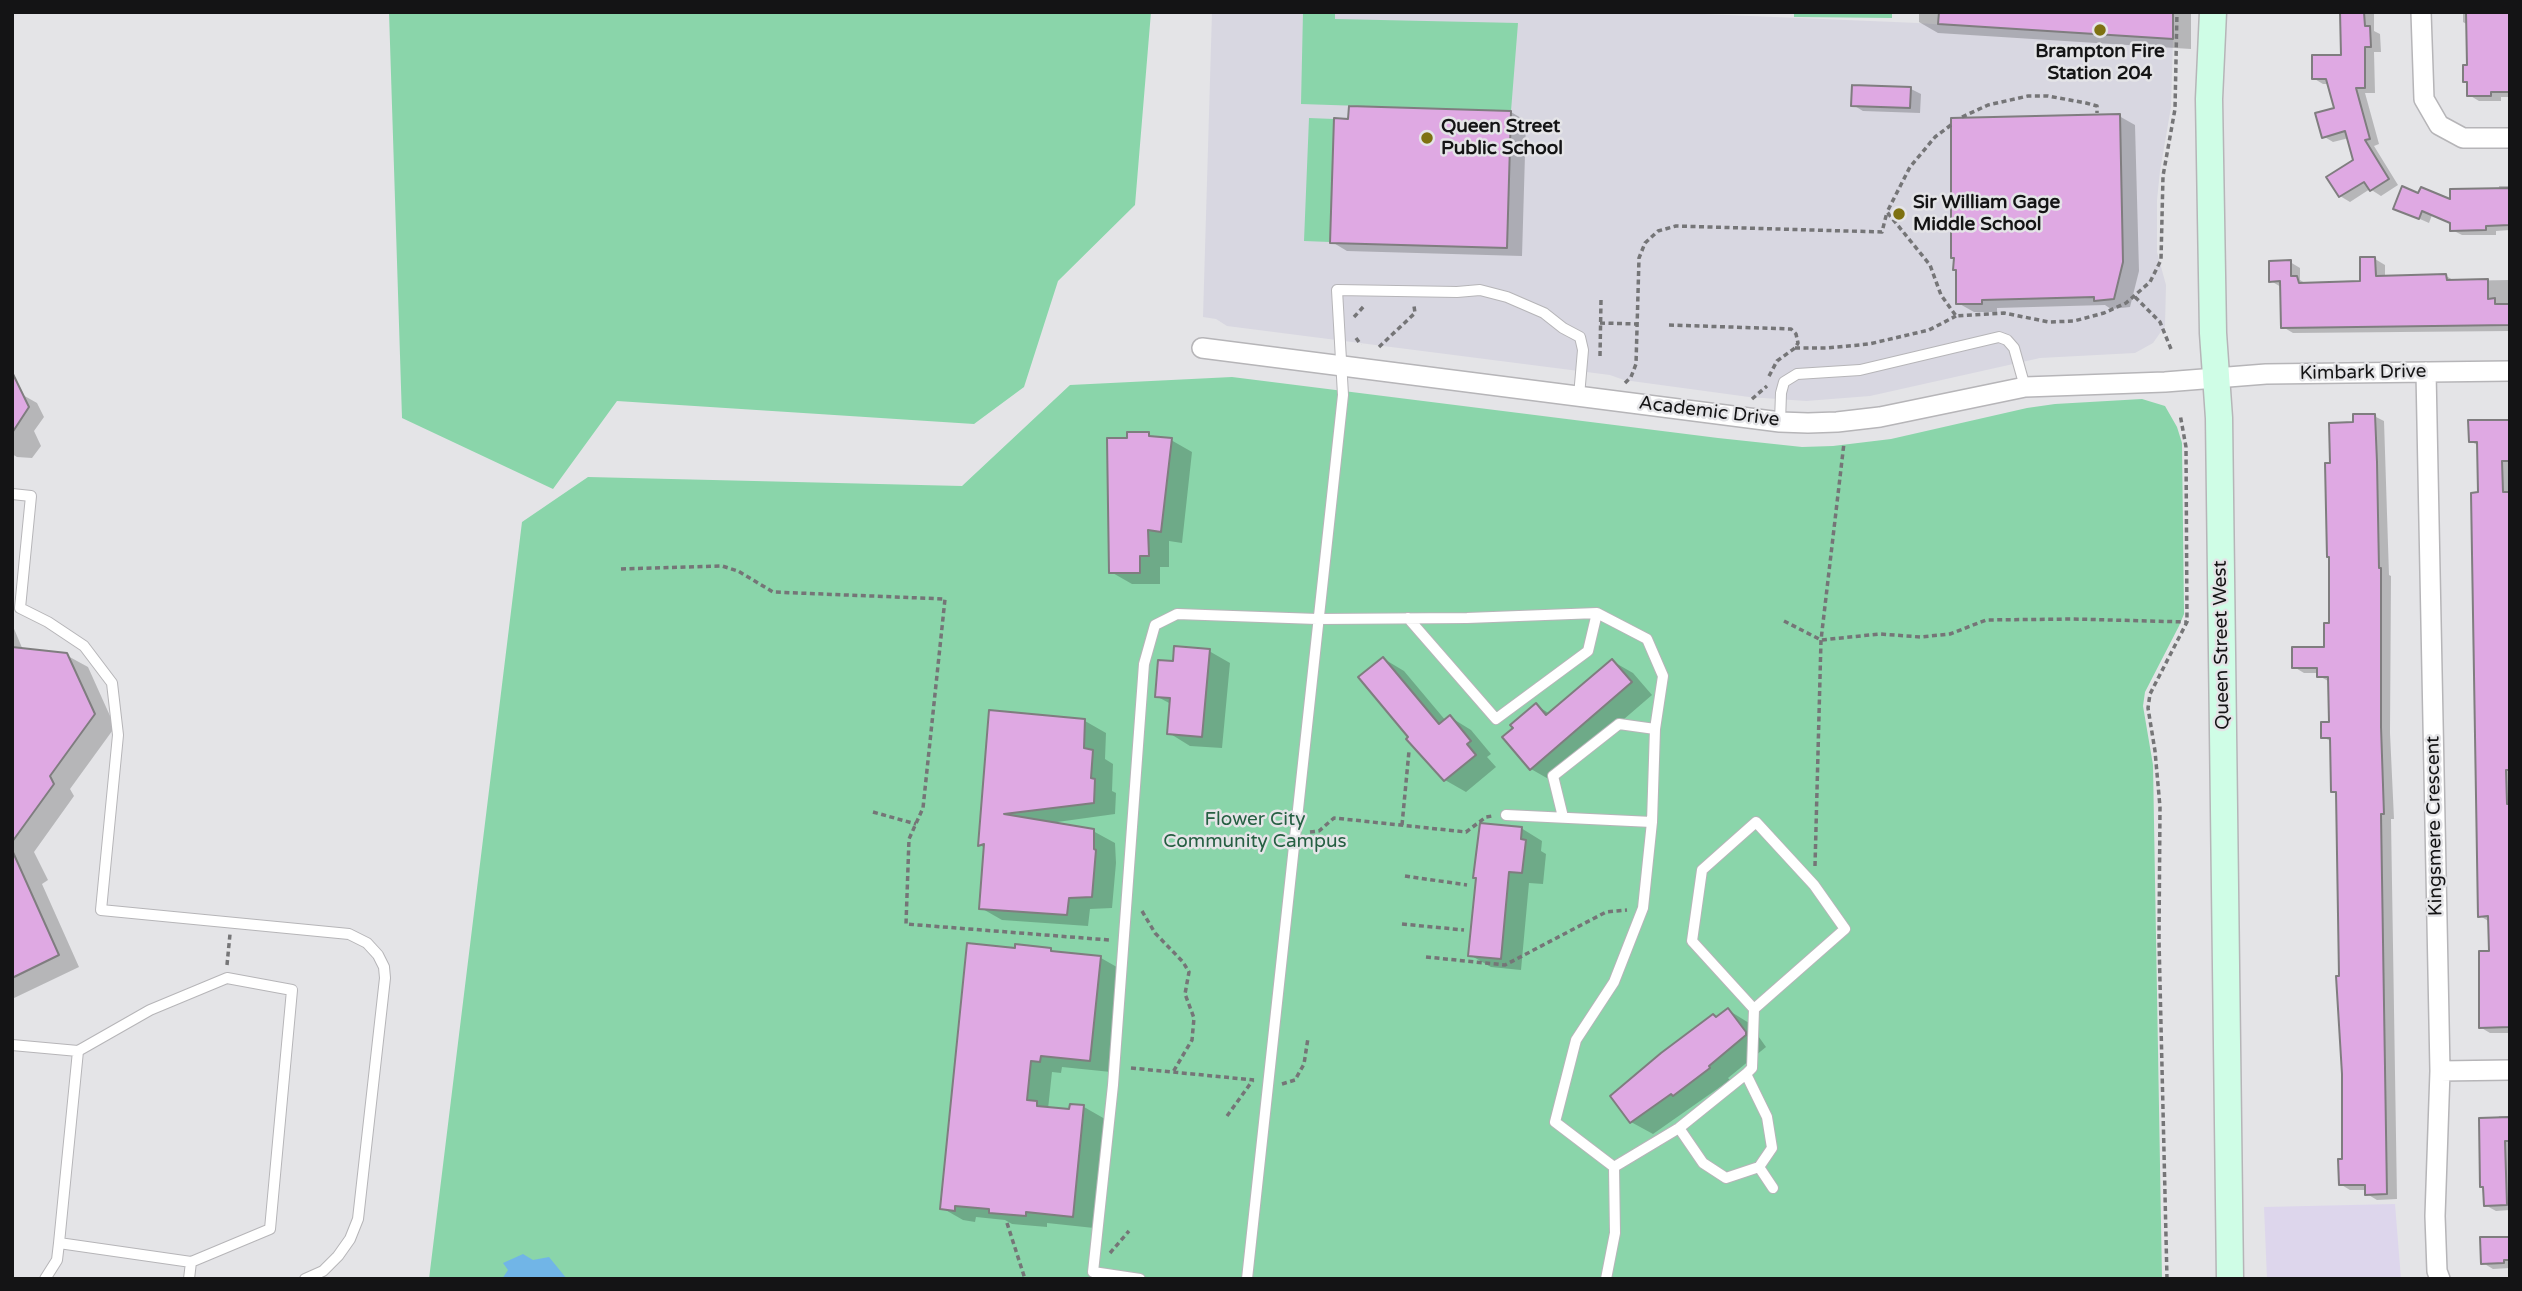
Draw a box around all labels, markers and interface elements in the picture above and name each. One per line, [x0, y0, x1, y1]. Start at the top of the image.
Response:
marker: Brampton Fire Station 204 [2092, 22, 2108, 38]
place label: Brampton Fire Station 204 [2035, 41, 2165, 85]
place label: Queen Street Public School [1441, 116, 1563, 160]
marker: Queen Street Public School [1419, 130, 1435, 146]
place label: Sir William Gage Middle School [1913, 192, 2060, 236]
marker: Sir William Gage Middle School [1891, 206, 1907, 222]
street label: Kimbark Drive [2299, 360, 2427, 386]
street label: Academic Drive [1637, 392, 1781, 432]
street label: Queen Street West [2209, 560, 2235, 730]
street label: Kingsmere Crescent [2422, 736, 2448, 916]
park label: Flower City Community Campus [1163, 809, 1347, 853]

